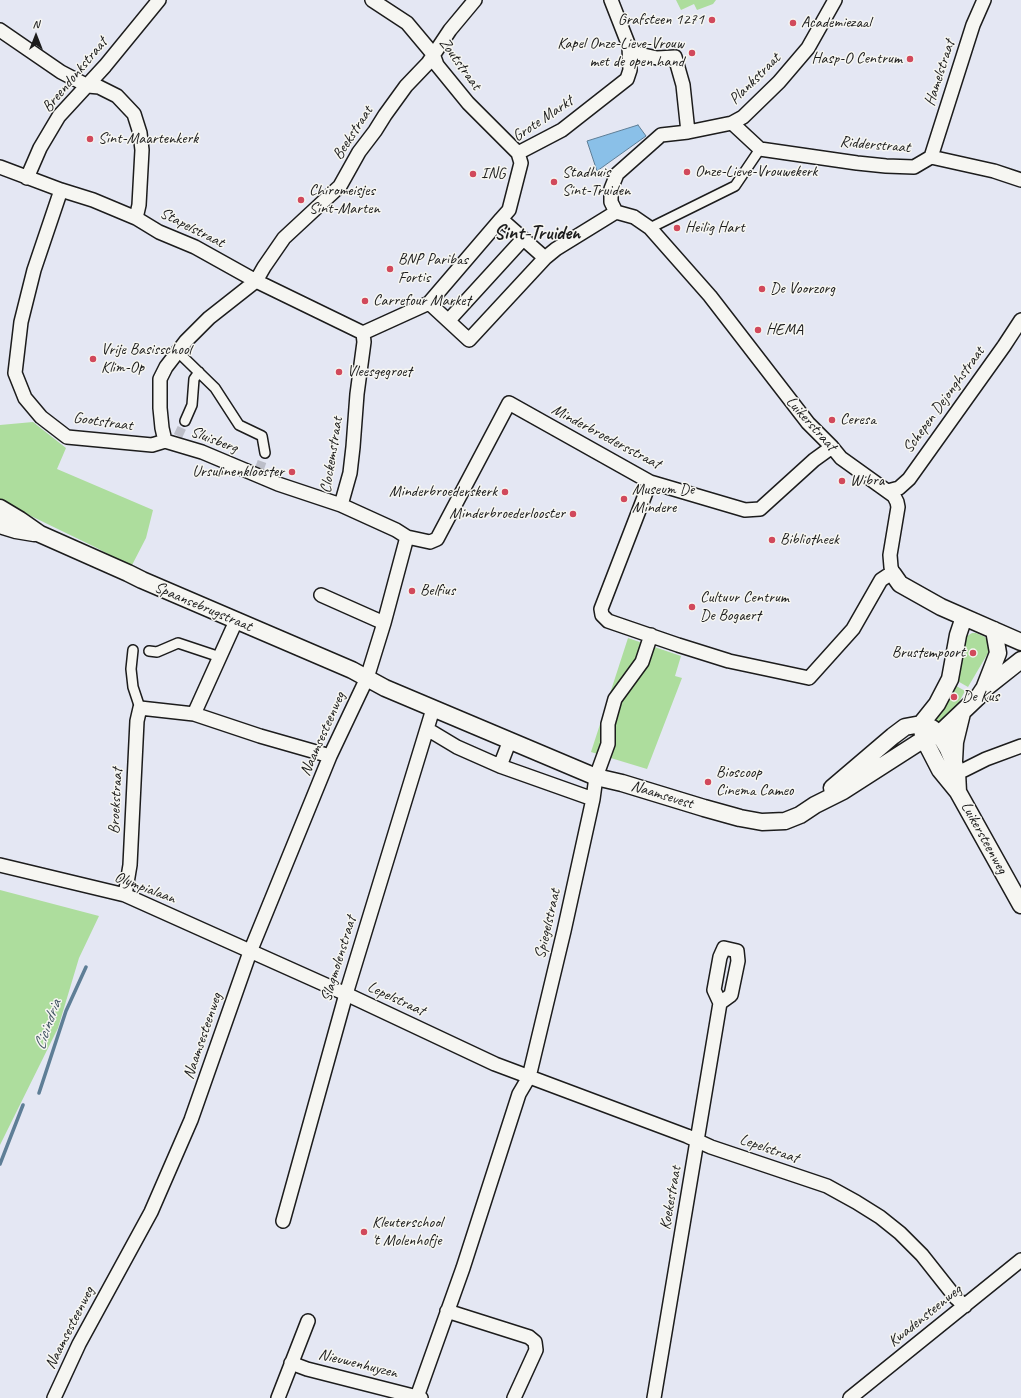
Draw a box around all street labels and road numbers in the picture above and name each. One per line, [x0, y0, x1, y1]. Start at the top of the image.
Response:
street label: Breendonkstraat [38, 34, 112, 116]
street label: Zoutstraat [435, 34, 485, 94]
street label: Hamelstraat [920, 38, 960, 108]
street label: Plankstraat [725, 49, 785, 109]
street label: Grote Markt [509, 92, 577, 146]
street label: Beekstraat [329, 103, 377, 163]
street label: Ridderstraat [839, 132, 911, 158]
street label: Stapelstraat [157, 204, 227, 252]
street label: Schepen Dejonghstraat [899, 343, 989, 457]
street label: Luikerstraat [781, 393, 841, 455]
street label: Minderbroedersstraat [548, 400, 664, 474]
street label: Gootstraat [72, 408, 134, 436]
street label: Clockemstraat [316, 415, 348, 495]
street label: Sluisberg [188, 422, 240, 458]
street label: Spaansebrugstraat [151, 578, 255, 636]
street label: Naamsesteenweg [296, 689, 350, 779]
street label: Broekstraat [105, 767, 127, 835]
street label: Naamsevest [629, 776, 695, 814]
street label: Luikersteenweg [956, 799, 1012, 877]
street label: Olympialaan [112, 868, 178, 908]
street label: Spiegelstraat [531, 887, 565, 961]
street label: Slagmolenstraat [317, 914, 361, 1004]
street label: Lepelstraat [364, 977, 428, 1021]
street label: Naamsesteenweg [179, 990, 227, 1082]
street label: Lepelstraat [737, 1130, 801, 1168]
street label: Koekestraat [656, 1165, 686, 1231]
street label: Kwadensteenweg [884, 1281, 966, 1351]
street label: Naamsesteenweg [41, 1283, 99, 1373]
street label: Nieuwenhuyzen [316, 1345, 400, 1383]

